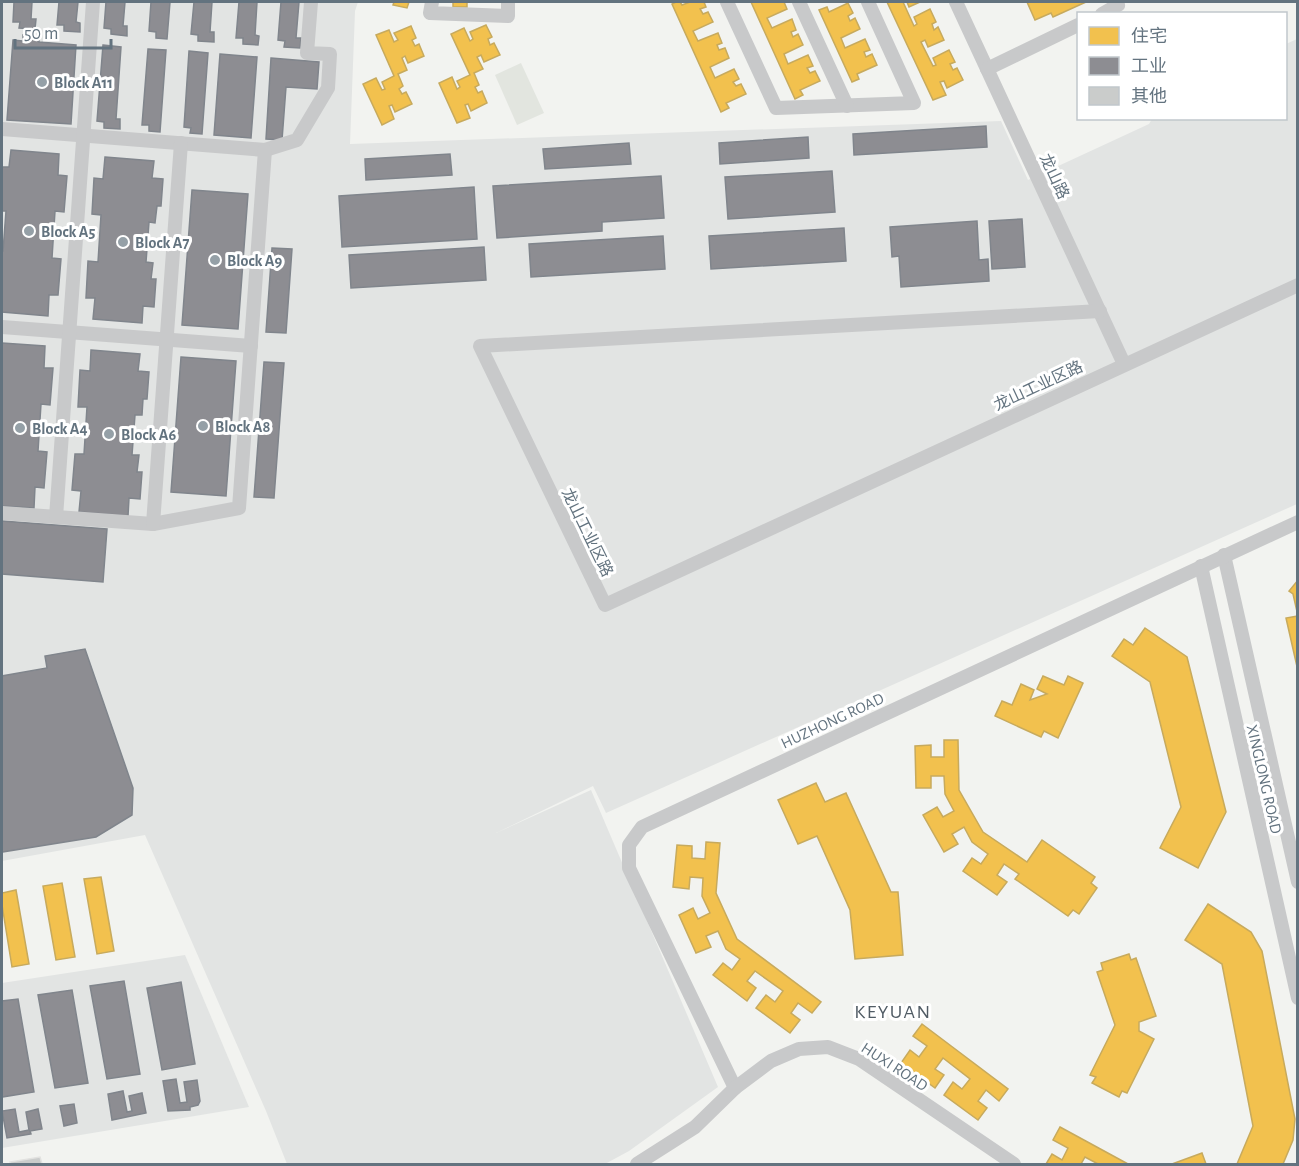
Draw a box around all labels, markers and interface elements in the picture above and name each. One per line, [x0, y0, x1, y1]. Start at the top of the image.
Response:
scale bar [15, 12, 111, 50]
legend [1077, 12, 1287, 120]
text: 50 m [24, 25, 58, 43]
text: 住宅 [1131, 26, 1167, 46]
text: 工业 [1131, 57, 1167, 76]
marker: Block A11 [35, 75, 49, 89]
place label: Block A11 [54, 75, 113, 91]
text: 其他 [1131, 86, 1167, 106]
street label: 龙山路 [1037, 151, 1072, 202]
marker: Block A5 [22, 224, 36, 238]
place label: Block A5 [41, 224, 95, 240]
marker: Block A7 [116, 235, 130, 249]
place label: Block A7 [135, 235, 189, 251]
marker: Block A9 [208, 253, 222, 267]
place label: Block A9 [227, 253, 282, 269]
street label: 龙山工业区路 [991, 357, 1085, 413]
marker: Block A8 [196, 419, 210, 433]
place label: Block A8 [215, 419, 270, 435]
marker: Block A4 [13, 421, 27, 435]
place label: Block A4 [32, 421, 87, 437]
marker: Block A6 [102, 427, 116, 441]
place label: Block A6 [121, 427, 176, 443]
street label: 龙山工业区路 [559, 485, 616, 579]
street label: HUZHONG ROAD [779, 690, 886, 752]
street label: XINGLONG ROAD [1244, 723, 1284, 835]
district label: KEYUAN [854, 1002, 932, 1022]
street label: HUXI ROAD [858, 1040, 931, 1094]

